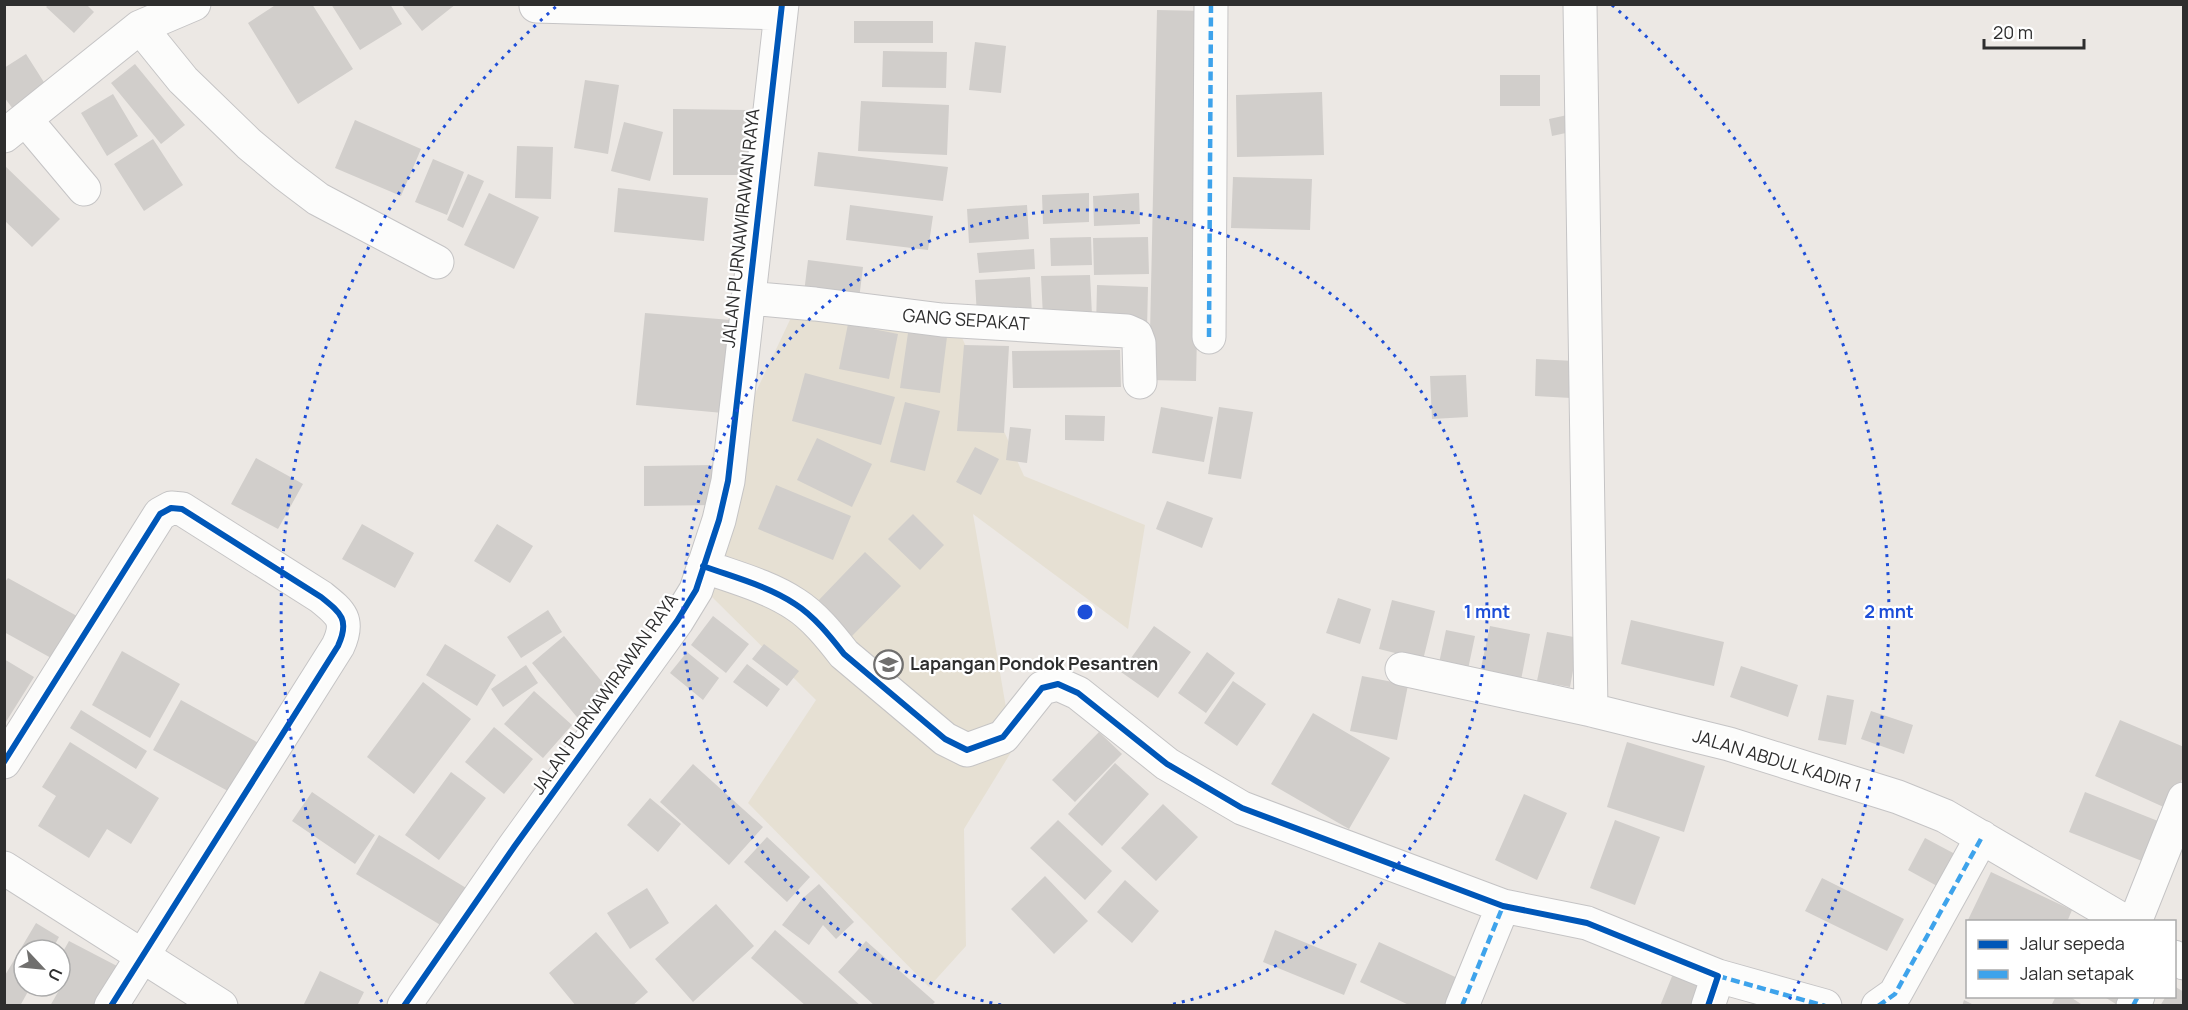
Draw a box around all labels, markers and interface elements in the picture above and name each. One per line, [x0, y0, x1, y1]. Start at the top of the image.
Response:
scale bar [1984, 12, 2084, 50]
text: 20 m [1993, 20, 2033, 44]
street label: JALAN PURNAWIRAWAN RAYA [716, 106, 765, 349]
street label: GANG SEPAKAT [902, 303, 1030, 335]
street label: JALAN PURNAWIRAWAN RAYA [525, 588, 683, 799]
text: 1 mnt [1464, 599, 1510, 623]
text: 2 mnt [1864, 599, 1914, 623]
centre of rings [1075, 602, 1095, 622]
school or university icon: Lapangan Pondok Pesantren [873, 648, 905, 680]
place label: Lapangan Pondok Pesantren [910, 651, 1158, 675]
street label: JALAN ABDUL KADIR 1 [1690, 723, 1865, 797]
legend [1966, 920, 2176, 998]
text: Jalur sepeda [2020, 931, 2125, 955]
north arrow [12, 938, 72, 998]
text: Jalan setapak [2020, 961, 2135, 985]
text: U [43, 965, 68, 985]

